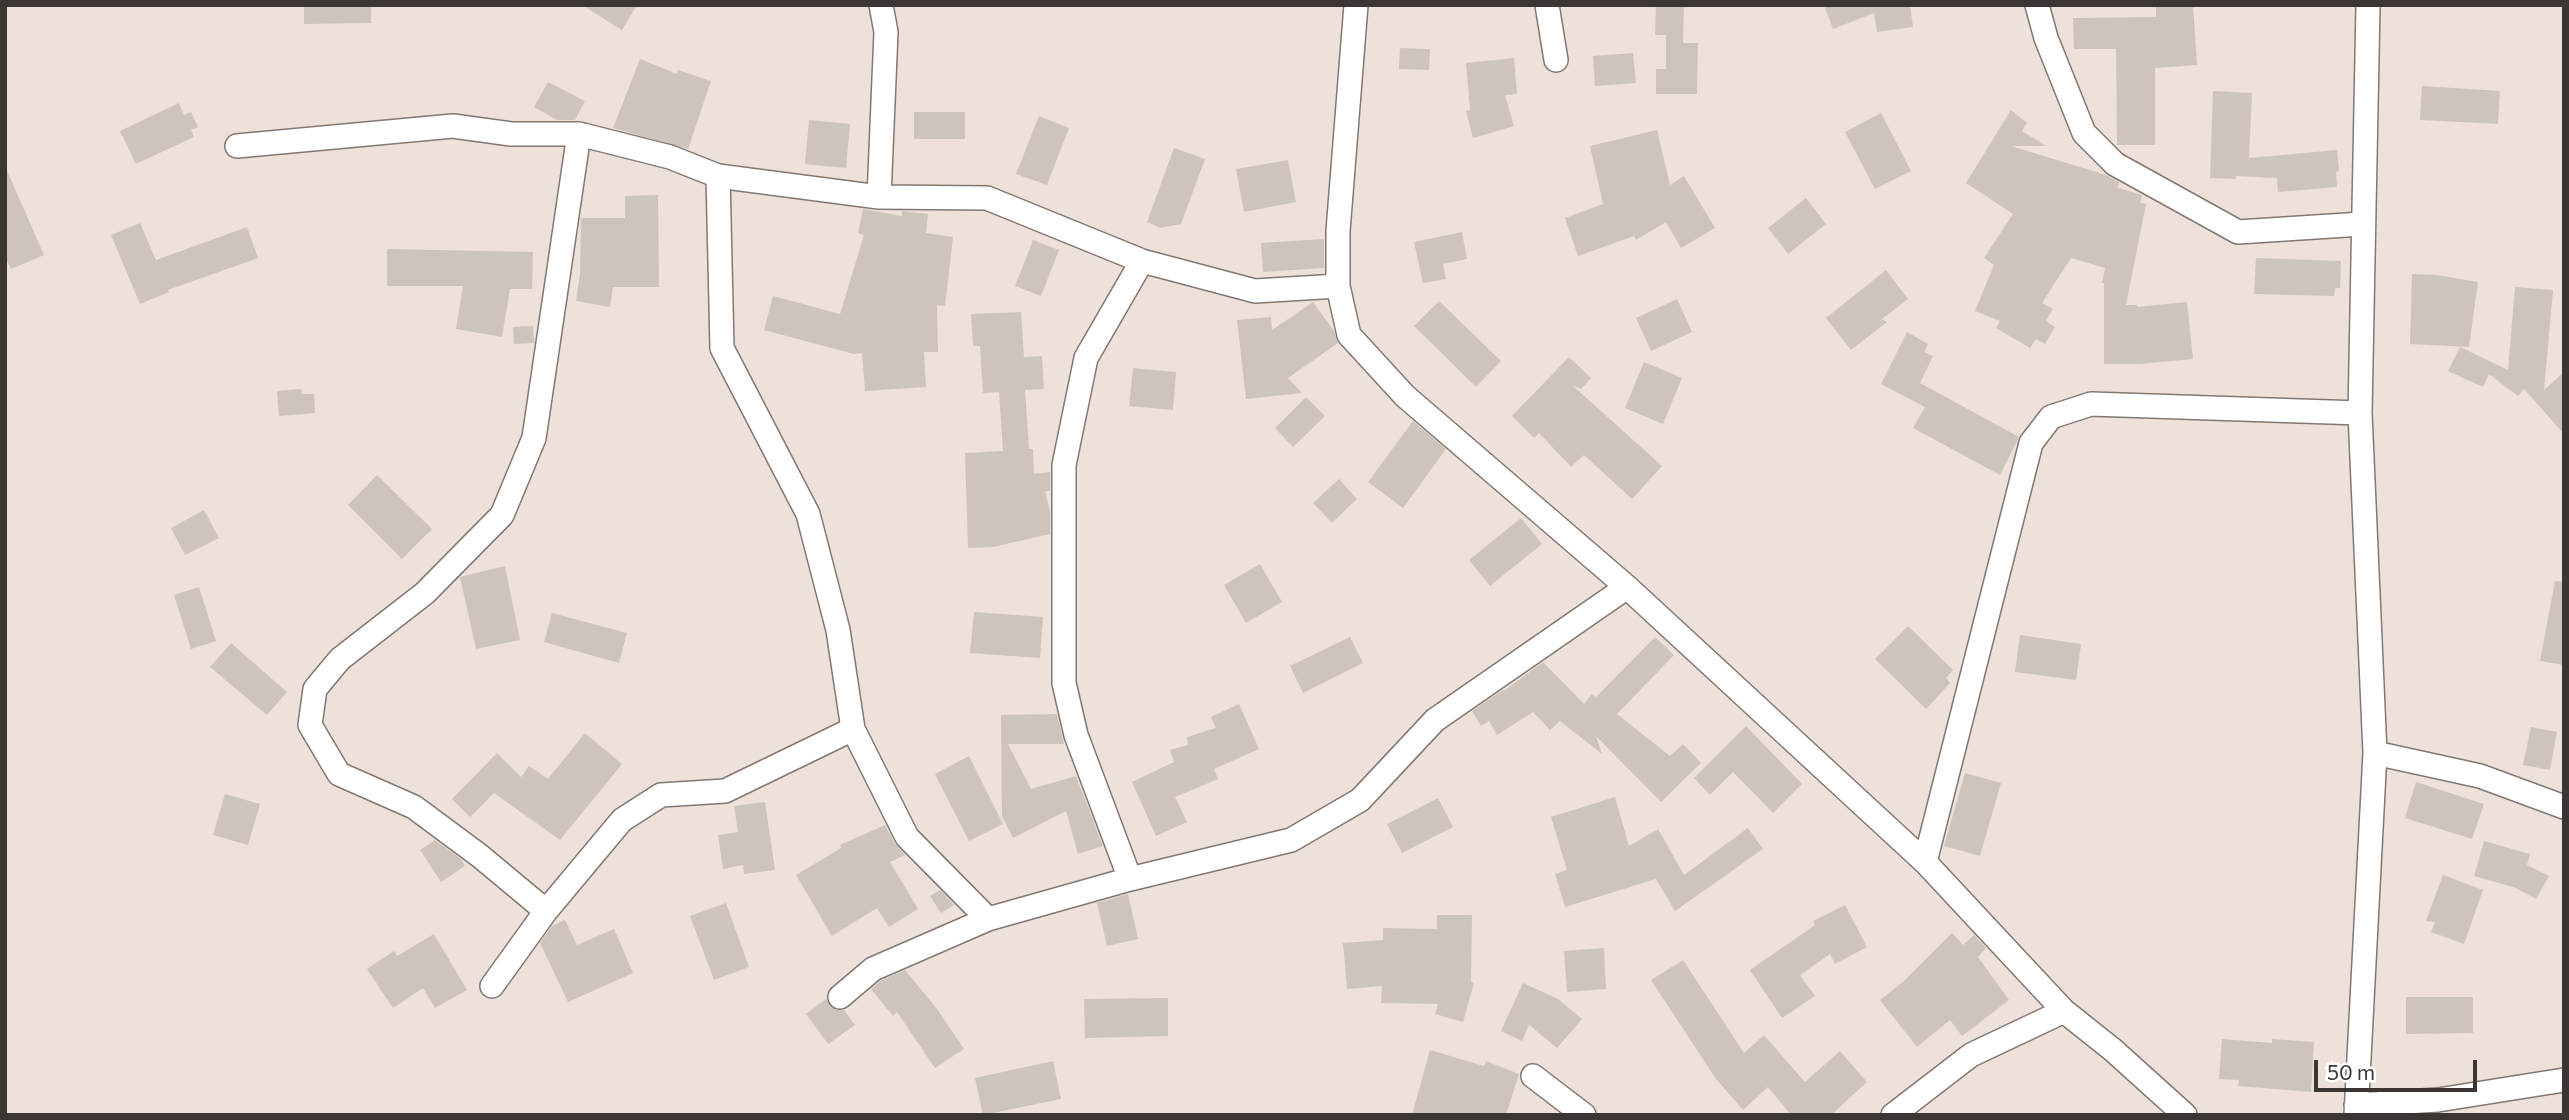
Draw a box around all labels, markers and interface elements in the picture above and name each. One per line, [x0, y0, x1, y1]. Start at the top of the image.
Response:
scale bar [2317, 1046, 2480, 1090]
text: 50 m [2327, 1059, 2375, 1084]

